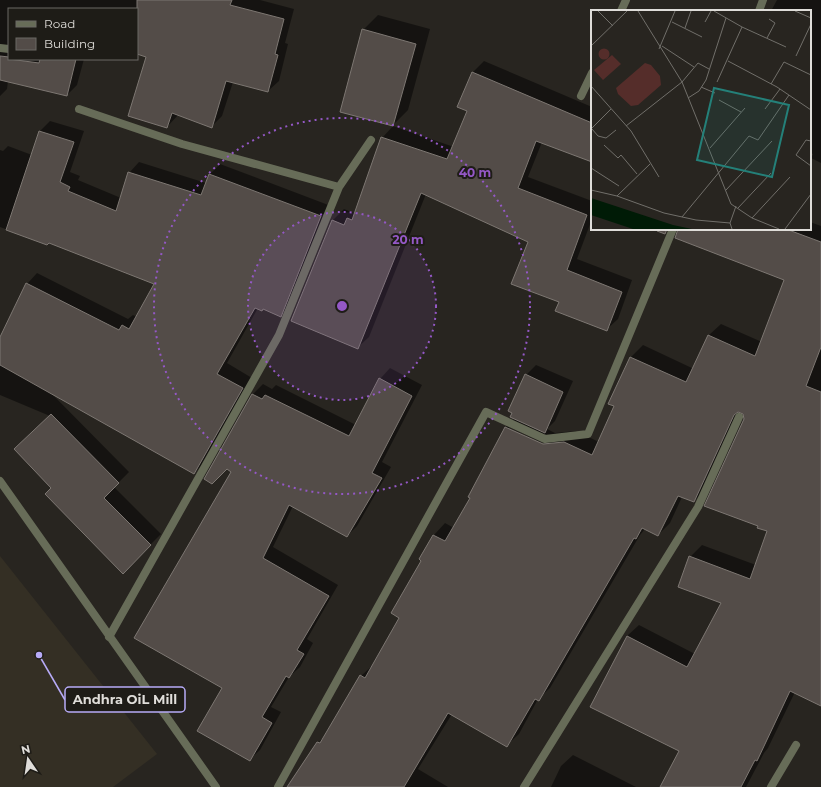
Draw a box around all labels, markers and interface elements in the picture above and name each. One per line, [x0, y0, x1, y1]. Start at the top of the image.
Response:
legend [8, 8, 138, 60]
inset map [591, 10, 811, 230]
text: Road [44, 16, 75, 31]
text: Building [44, 36, 95, 51]
text: 40 m [459, 165, 491, 180]
text: 20 m [392, 232, 424, 247]
centre of rings [335, 299, 349, 313]
callout: Andhra OiL Mill [65, 687, 185, 712]
text: Andhra OiL Mill [72, 691, 177, 707]
north arrow [8, 739, 48, 779]
text: N [20, 741, 32, 757]

